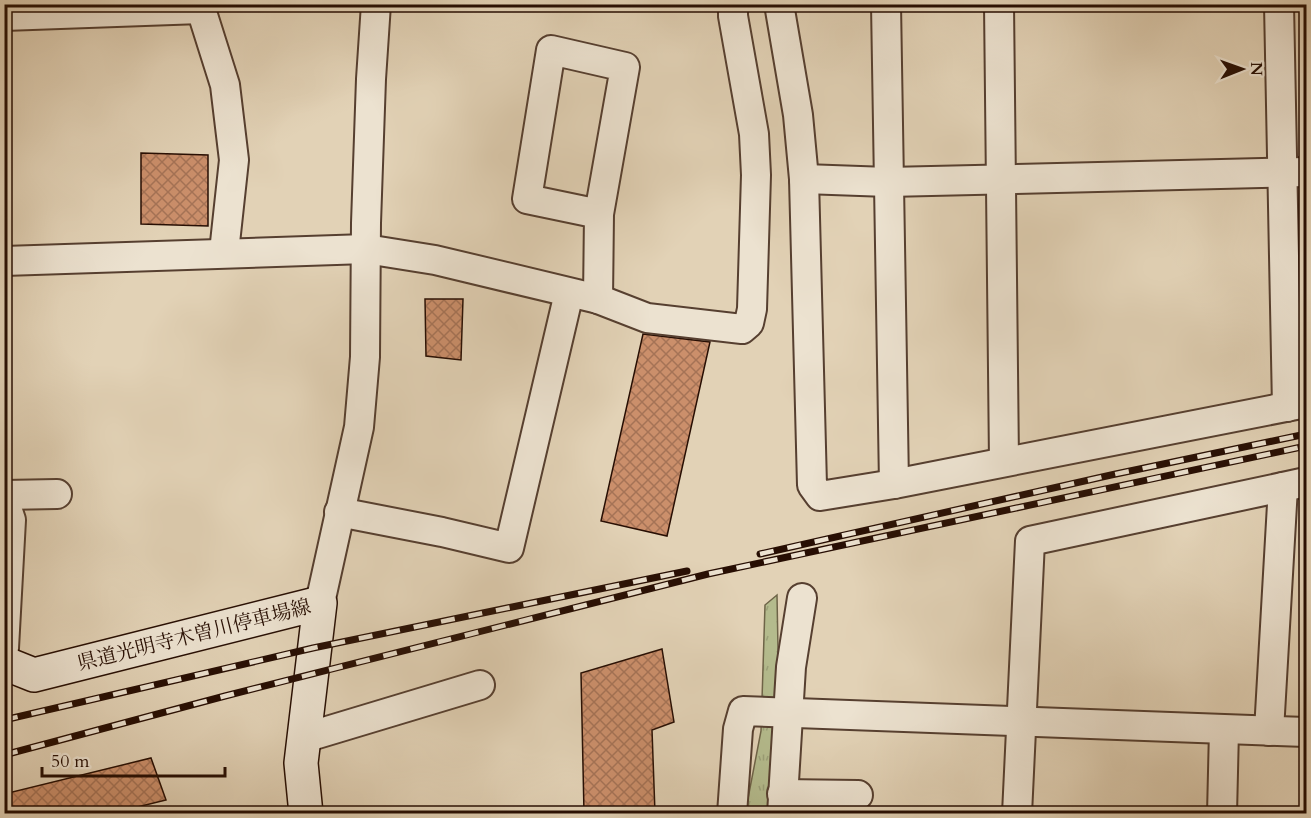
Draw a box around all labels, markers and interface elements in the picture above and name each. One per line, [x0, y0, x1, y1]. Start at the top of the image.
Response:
north arrow [1212, 39, 1272, 99]
text: N [1245, 62, 1267, 76]
street label: 県道光明寺木曽川停車場線 [74, 593, 314, 677]
scale bar [42, 740, 225, 778]
text: 50 m [51, 749, 90, 774]

